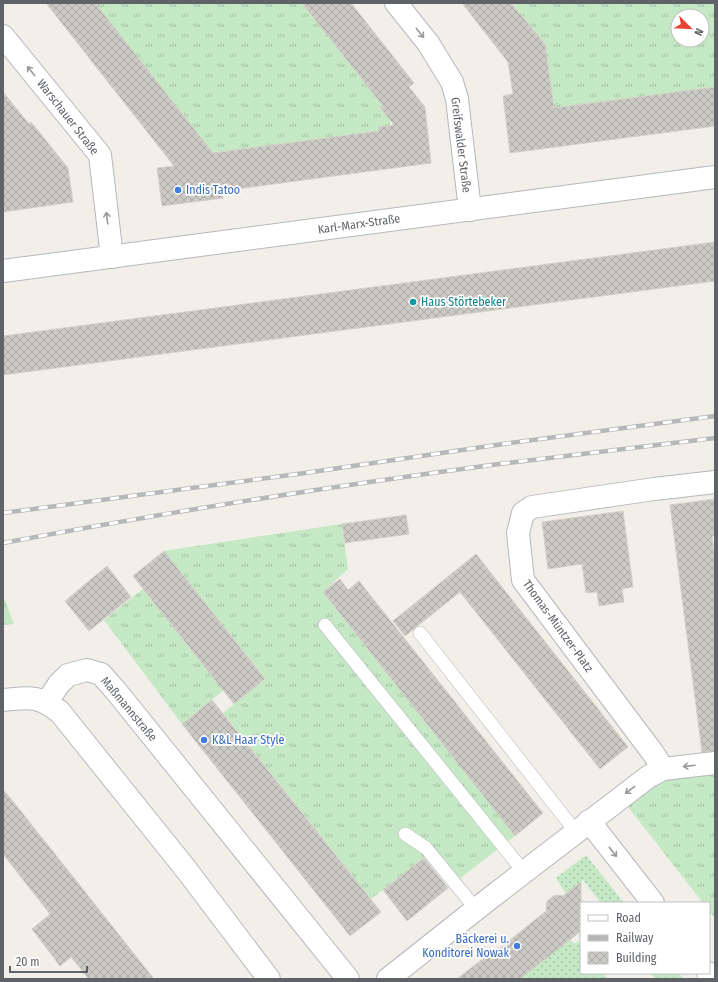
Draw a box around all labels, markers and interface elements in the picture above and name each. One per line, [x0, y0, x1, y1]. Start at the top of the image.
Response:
north arrow [670, 8, 710, 48]
text: N [691, 26, 706, 38]
one-way arrow [416, 28, 425, 39]
one-way arrow [27, 66, 36, 77]
street label: Warschauer Straße [34, 76, 102, 158]
street label: Greifswalder Straße [448, 96, 474, 194]
place label: Indis Tatoo [186, 183, 240, 197]
marker: Indis Tatoo [173, 185, 183, 195]
street label: Karl-Marx-Straße [317, 211, 401, 237]
one-way arrow [103, 212, 111, 225]
place label: Haus Störtebeker [421, 295, 507, 309]
marker: Haus Störtebeker [408, 297, 418, 307]
street label: Thomas-Müntzer-Platz [520, 577, 596, 675]
street label: Maßmannstraße [98, 674, 160, 744]
place label: K&L Haar Style [212, 733, 285, 747]
marker: K&L Haar Style [199, 735, 209, 745]
one-way arrow [683, 762, 696, 770]
one-way arrow [625, 786, 636, 795]
one-way arrow [609, 847, 618, 858]
legend [580, 902, 710, 974]
text: Road [616, 911, 641, 925]
text: Railway [616, 931, 654, 945]
place label: Bäckerei u. Konditorei Nowak [422, 932, 509, 960]
marker: Bäckerei u. Konditorei Nowak [512, 941, 522, 951]
scale bar [10, 948, 87, 974]
text: Building [616, 951, 657, 965]
text: 20 m [16, 955, 40, 969]

